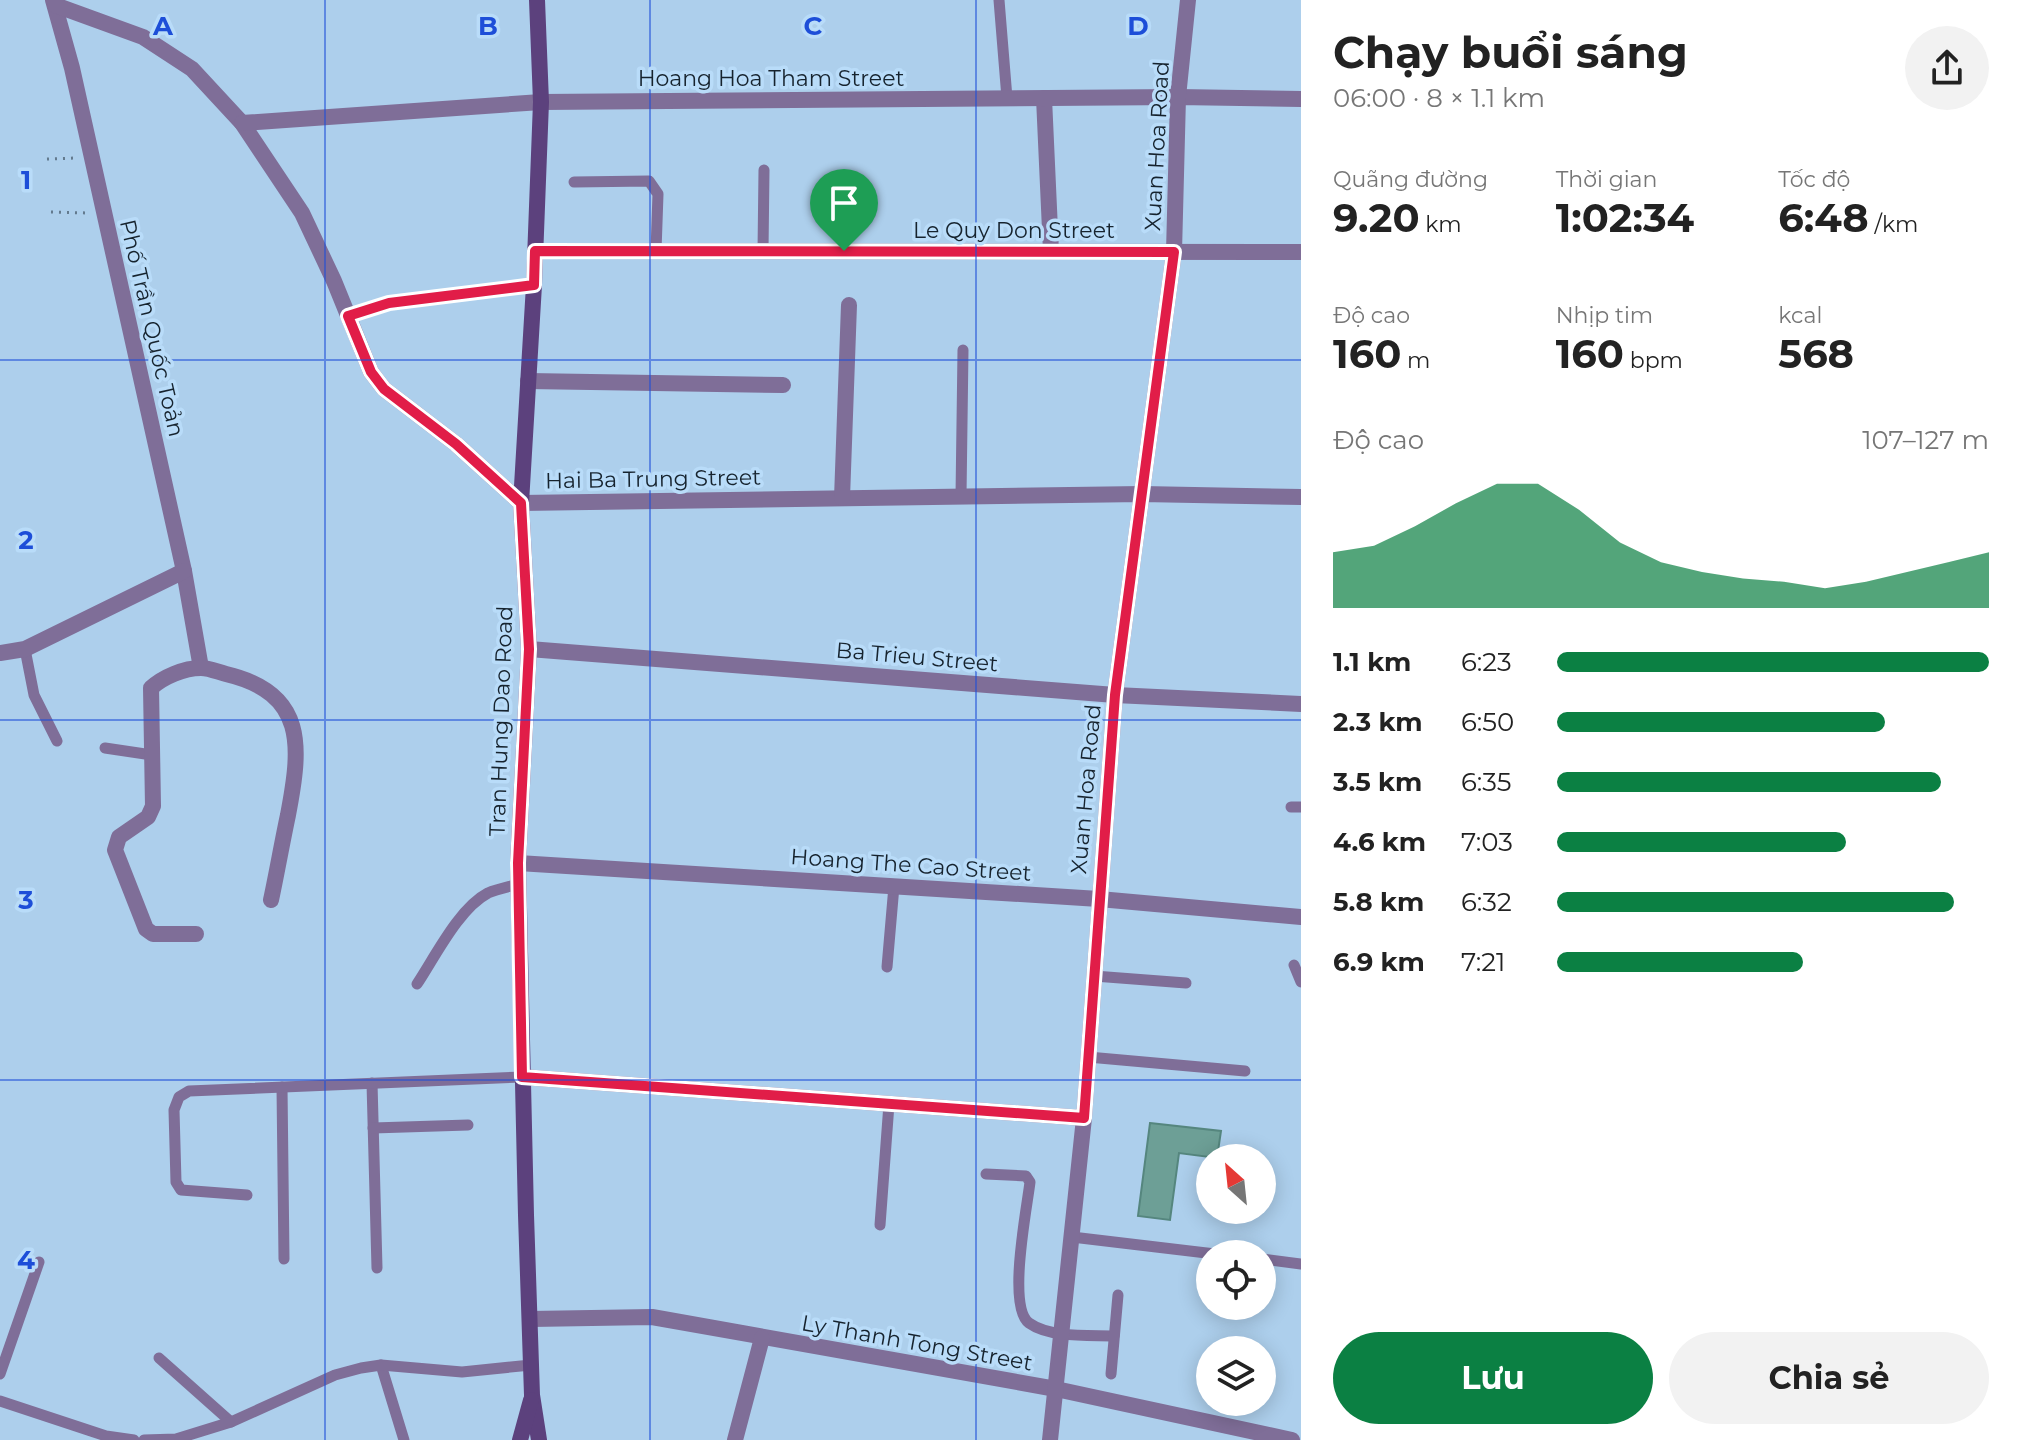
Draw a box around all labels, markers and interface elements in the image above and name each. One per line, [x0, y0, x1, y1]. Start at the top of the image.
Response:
text: A [152, 10, 174, 42]
text: B [478, 10, 498, 42]
text: C [804, 10, 823, 42]
text: D [1127, 10, 1149, 42]
text: Chạy buổi sáng [1333, 25, 1688, 79]
button: share [1905, 26, 1989, 110]
street label: Xuan Hoa Road [1139, 60, 1175, 232]
street label: Hoang Hoa Tham Street [638, 65, 904, 92]
text: 06:00 · 8 × 1.1 km [1333, 82, 1545, 114]
text: 1 [21, 164, 31, 196]
text: Quãng đường [1333, 166, 1488, 193]
text: Thời gian [1556, 166, 1657, 193]
text: Tốc độ [1778, 166, 1850, 193]
pin [810, 169, 878, 251]
icon: arrive [822, 181, 866, 225]
text: 9.20 [1333, 193, 1420, 242]
text: 1:02:34 [1556, 193, 1694, 242]
text: 6:48 [1778, 193, 1869, 242]
text: km [1420, 211, 1462, 238]
text: /km [1869, 211, 1918, 238]
street label: Phố Trần Quốc Toản [114, 217, 190, 439]
street label: Le Quy Don Street [913, 217, 1115, 244]
text: Độ cao [1333, 302, 1410, 329]
text: Nhịp tim [1556, 302, 1653, 329]
text: kcal [1778, 302, 1822, 329]
text: 160 [1333, 329, 1401, 378]
text: 160 [1556, 329, 1624, 378]
text: 568 [1778, 329, 1854, 378]
text: m [1401, 347, 1430, 374]
text: bpm [1624, 347, 1683, 374]
text: Độ cao [1333, 424, 1424, 456]
text: 107–127 m [1862, 424, 1989, 456]
street label: Hai Ba Trung Street [545, 464, 761, 494]
text: 2 [18, 524, 34, 556]
street label: Tran Hung Dao Road [483, 605, 519, 837]
street label: Ba Trieu Street [835, 636, 999, 678]
text: 1.1 km [1333, 646, 1411, 678]
text: 6:23 [1461, 646, 1512, 678]
street label: Xuan Hoa Road [1065, 703, 1107, 875]
text: 2.3 km [1333, 706, 1423, 738]
text: 6:50 [1461, 706, 1514, 738]
text: 3.5 km [1333, 766, 1422, 798]
text: 6:35 [1461, 766, 1511, 798]
text: 4.6 km [1333, 826, 1426, 858]
text: 7:03 [1461, 826, 1513, 858]
street label: Hoang The Cao Street [790, 843, 1032, 887]
text: 3 [17, 884, 34, 916]
text: 5.8 km [1333, 886, 1424, 918]
text: 6:32 [1461, 886, 1512, 918]
text: 6.9 km [1333, 946, 1425, 978]
text: 7:21 [1461, 946, 1505, 978]
north arrow [1196, 1144, 1276, 1224]
map controls [1196, 1144, 1276, 1416]
button: locate [1196, 1240, 1276, 1320]
text: 4 [17, 1244, 35, 1276]
street label: Ly Thanh Tong Street [799, 1309, 1035, 1377]
button: Lưu [1333, 1332, 1653, 1424]
button: Chia sẻ [1669, 1332, 1989, 1424]
button: layers [1196, 1336, 1276, 1416]

